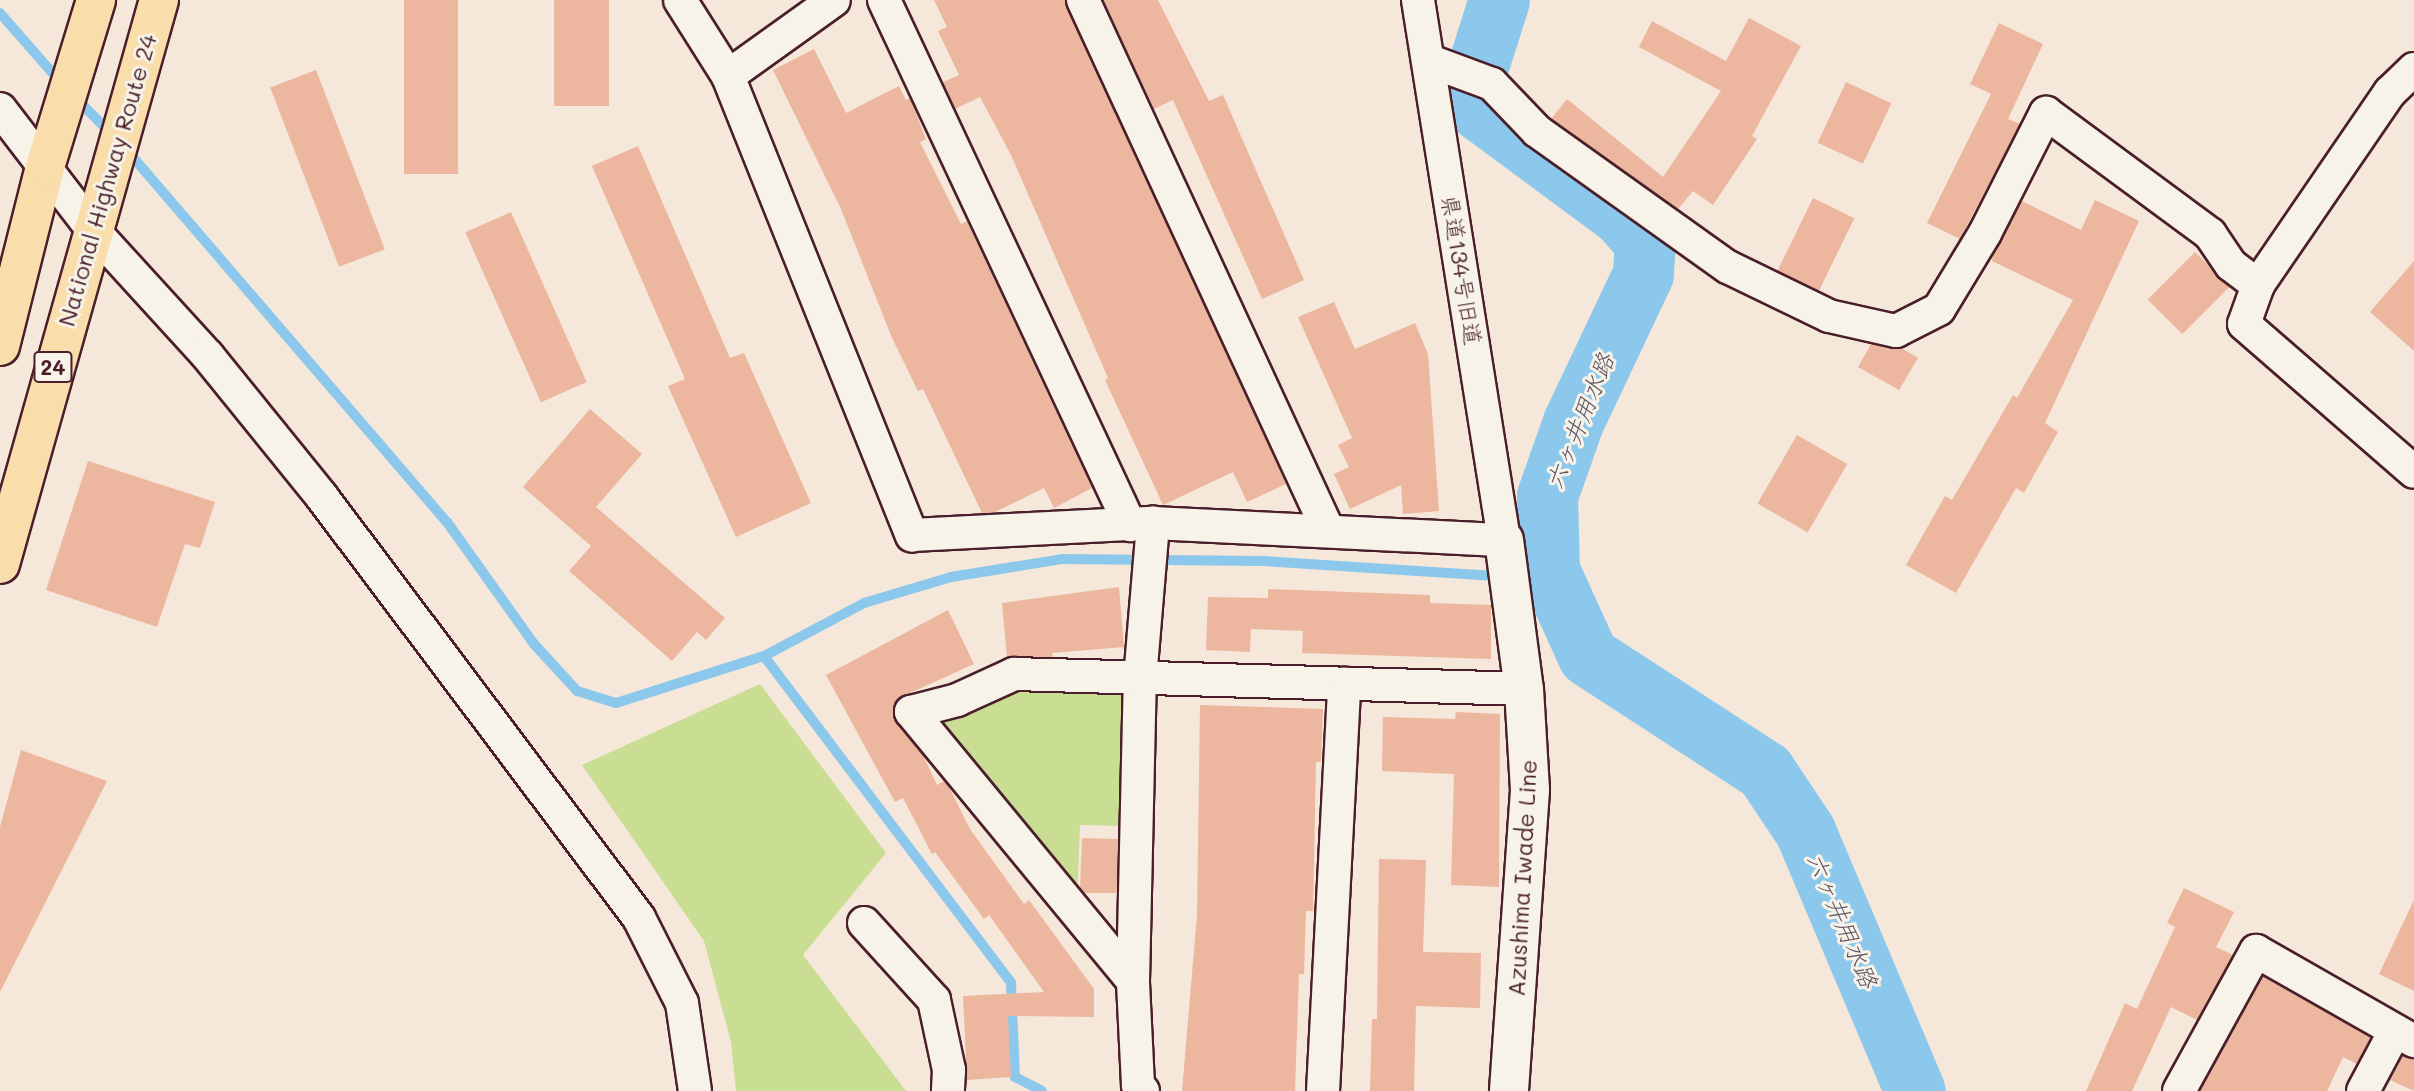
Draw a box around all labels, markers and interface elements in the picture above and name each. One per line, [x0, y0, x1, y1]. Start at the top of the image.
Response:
street label: National Highway Route 24 [52, 31, 162, 329]
street label: 県道134号旧道 [1436, 193, 1488, 347]
water label: 六ヶ井用水路 [1539, 349, 1619, 493]
road number: 24 [32, 350, 74, 384]
street label: Azushima Iwade Line [1502, 759, 1542, 997]
water label: 六ヶ井用水路 [1802, 848, 1884, 992]

